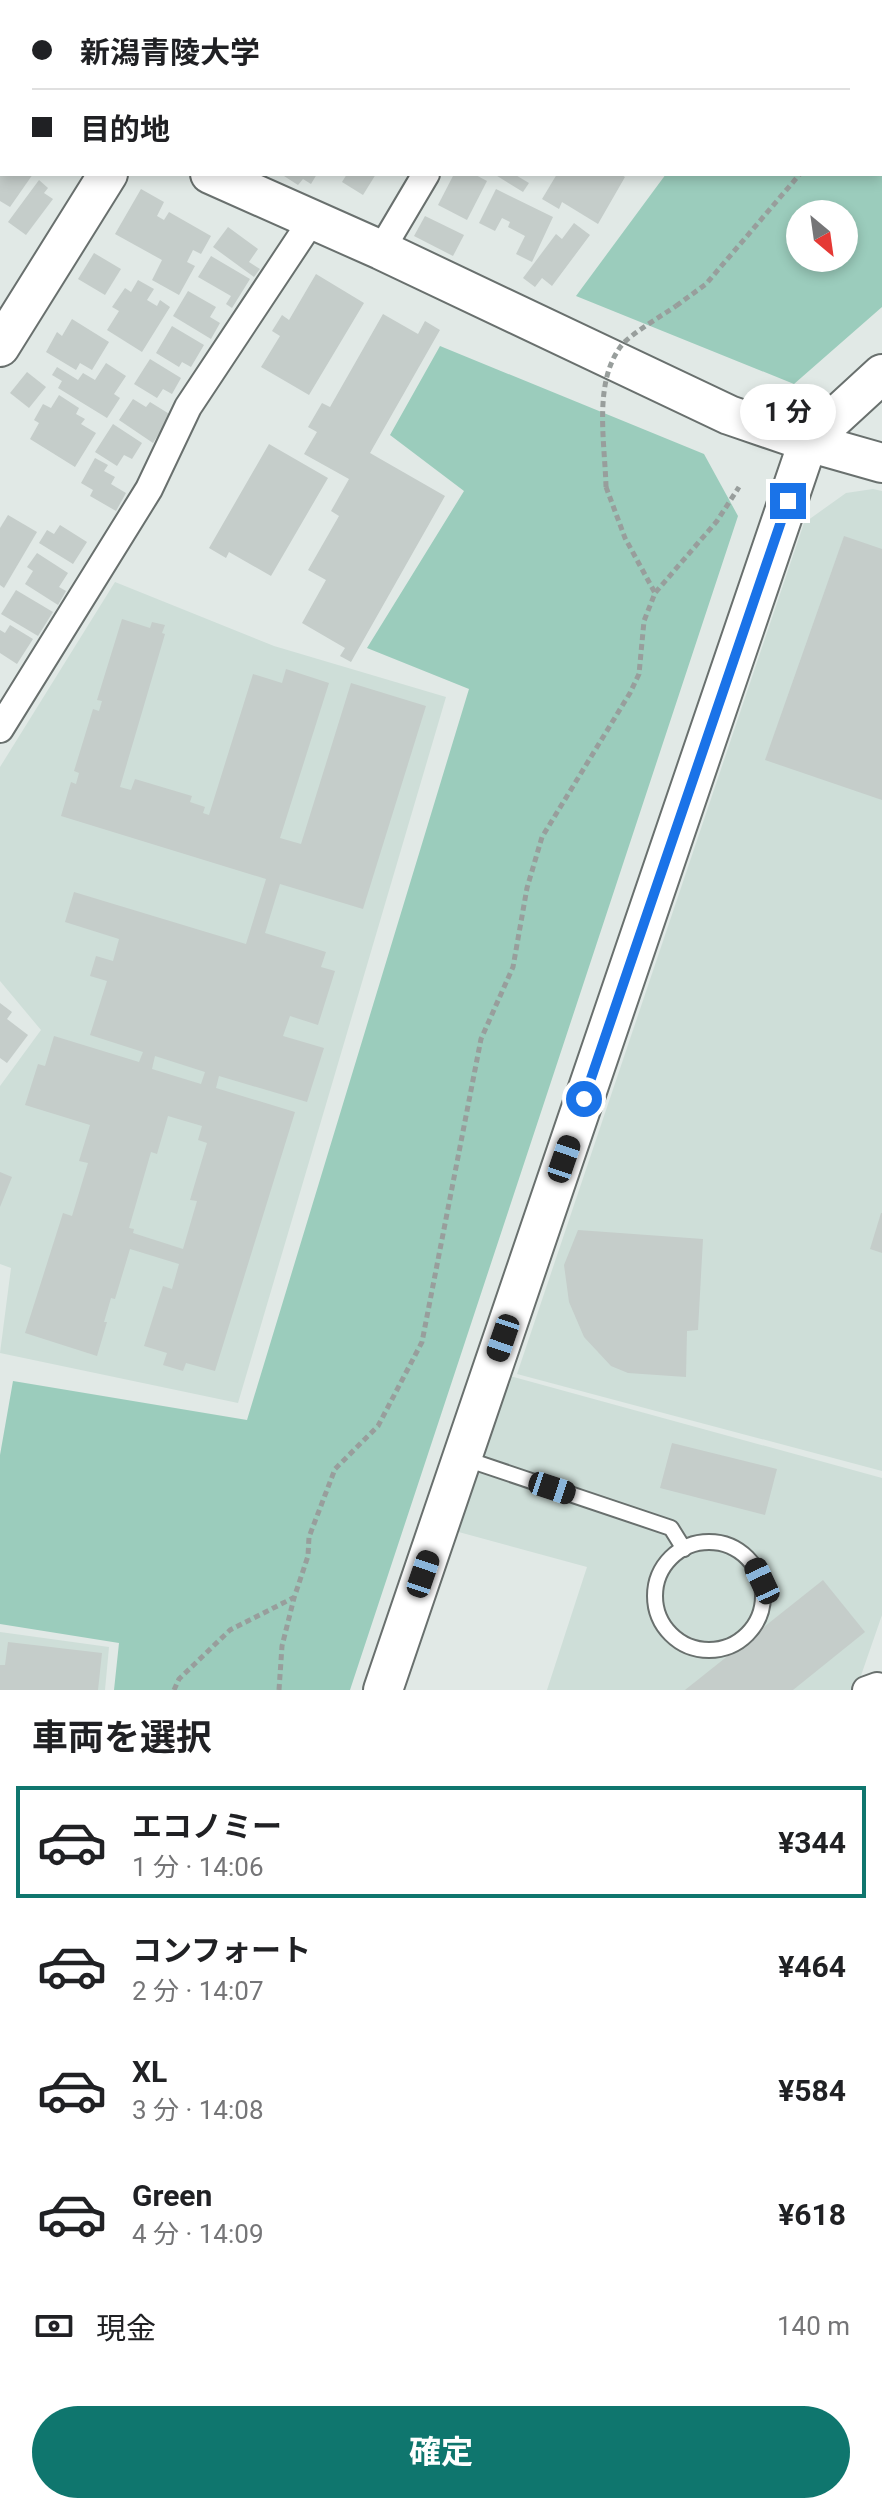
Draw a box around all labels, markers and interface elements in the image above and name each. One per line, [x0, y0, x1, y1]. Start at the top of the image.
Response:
text: 新潟青陵大学 [80, 35, 260, 70]
text: 目的地 [80, 112, 170, 147]
north arrow [786, 200, 858, 272]
map controls [786, 200, 858, 272]
callout: 1 分 [740, 385, 836, 441]
text: 1 分 [764, 397, 812, 427]
route end [770, 483, 806, 519]
route start [566, 1081, 602, 1117]
car [545, 1132, 583, 1186]
car [484, 1311, 522, 1365]
car [525, 1469, 579, 1507]
car [404, 1547, 442, 1601]
car [741, 1554, 783, 1608]
text: 車両を選択 [32, 1717, 212, 1759]
icon: car [36, 1806, 108, 1878]
text: エコノミー [132, 1809, 282, 1844]
text: ¥344 [778, 1825, 846, 1860]
text: 1 分 · 14:06 [132, 1852, 264, 1882]
icon: car [36, 1930, 108, 2002]
text: コンフォート [132, 1933, 311, 1968]
text: ¥464 [778, 1949, 846, 1984]
text: 2 分 · 14:07 [132, 1976, 264, 2006]
icon: car [36, 2054, 108, 2126]
text: XL [132, 2054, 167, 2089]
text: ¥584 [778, 2073, 846, 2108]
text: 3 分 · 14:08 [132, 2095, 264, 2125]
icon: car [36, 2178, 108, 2250]
text: Green [132, 2178, 212, 2213]
text: ¥618 [778, 2197, 846, 2232]
text: 4 分 · 14:09 [132, 2219, 264, 2249]
icon: cash [32, 2304, 76, 2348]
text: 現金 [96, 2311, 156, 2346]
text: 140 m [777, 2311, 850, 2341]
button: 確定 [32, 2406, 850, 2498]

